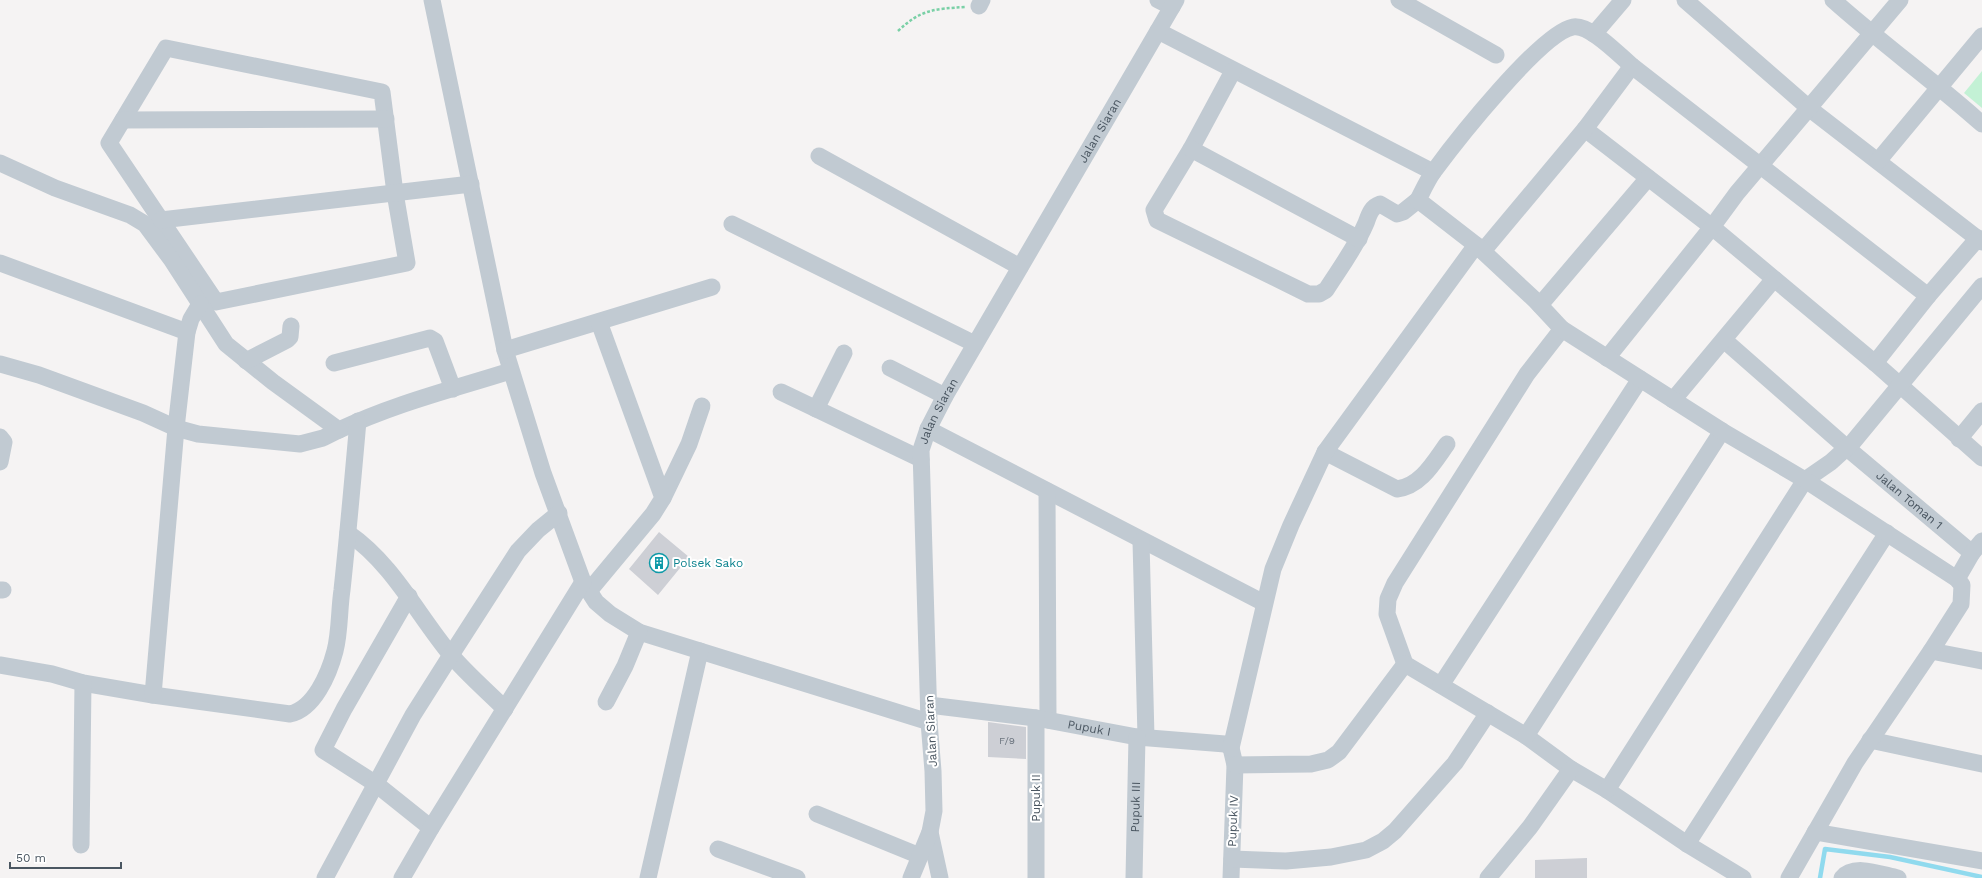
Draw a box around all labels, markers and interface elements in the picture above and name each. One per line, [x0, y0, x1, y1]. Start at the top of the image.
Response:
street label: Jalan Siaran [1076, 96, 1124, 165]
street label: Jalan Siaran [916, 376, 961, 446]
street label: Jalan Toman 1 [1873, 468, 1945, 532]
building icon: Polsek Sako [648, 552, 670, 574]
place label: Polsek Sako [673, 556, 743, 570]
street label: Jalan Siaran [922, 695, 940, 767]
street label: Pupuk I [1066, 717, 1112, 739]
house number: F/9 [999, 735, 1015, 746]
street label: Pupuk II [1029, 774, 1043, 822]
street label: Pupuk III [1128, 781, 1143, 833]
street label: Pupuk IV [1225, 795, 1241, 847]
scale bar [10, 844, 121, 870]
text: 50 m [16, 851, 46, 865]

